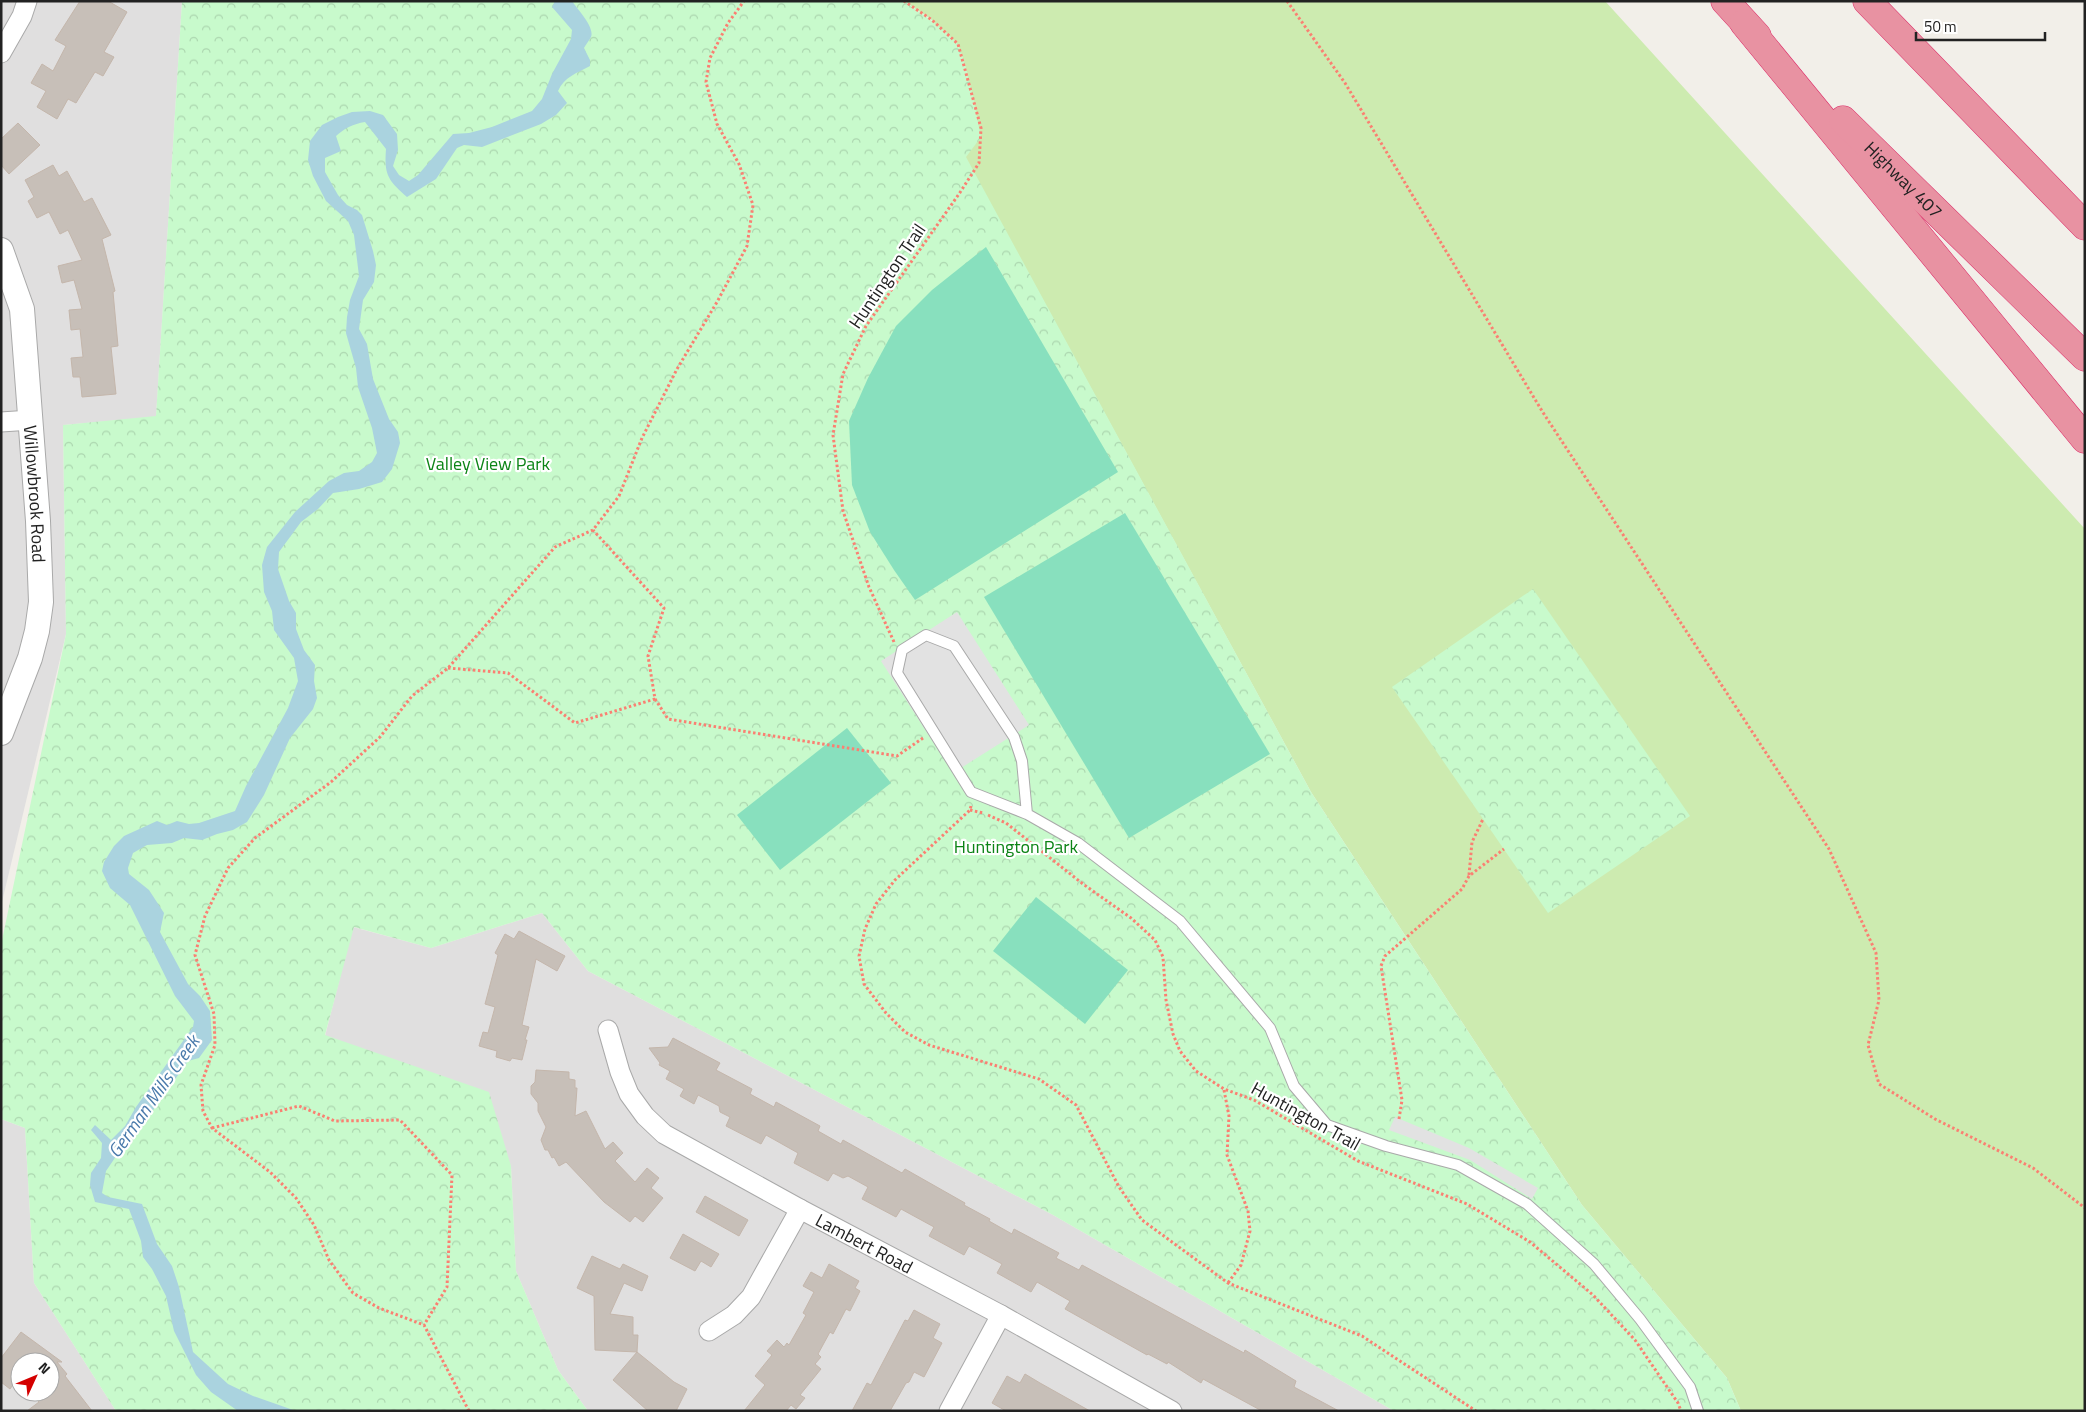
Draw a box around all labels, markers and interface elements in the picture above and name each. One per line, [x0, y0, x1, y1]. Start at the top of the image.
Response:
scale bar [1916, 10, 2045, 42]
text: 50 m [1924, 15, 1957, 38]
street label: Highway 407 [1858, 135, 1949, 224]
street label: Huntington Trail [842, 218, 932, 334]
street label: Willowbrook Road [17, 424, 53, 563]
park label: Valley View Park [426, 450, 551, 477]
park label: Huntington Park [954, 833, 1079, 860]
water label: German Mills Creek [100, 1027, 208, 1163]
street label: Huntington Trail [1246, 1075, 1366, 1157]
street label: Lambert Road [811, 1206, 918, 1280]
north arrow [10, 1352, 60, 1402]
text: N [34, 1357, 56, 1378]

